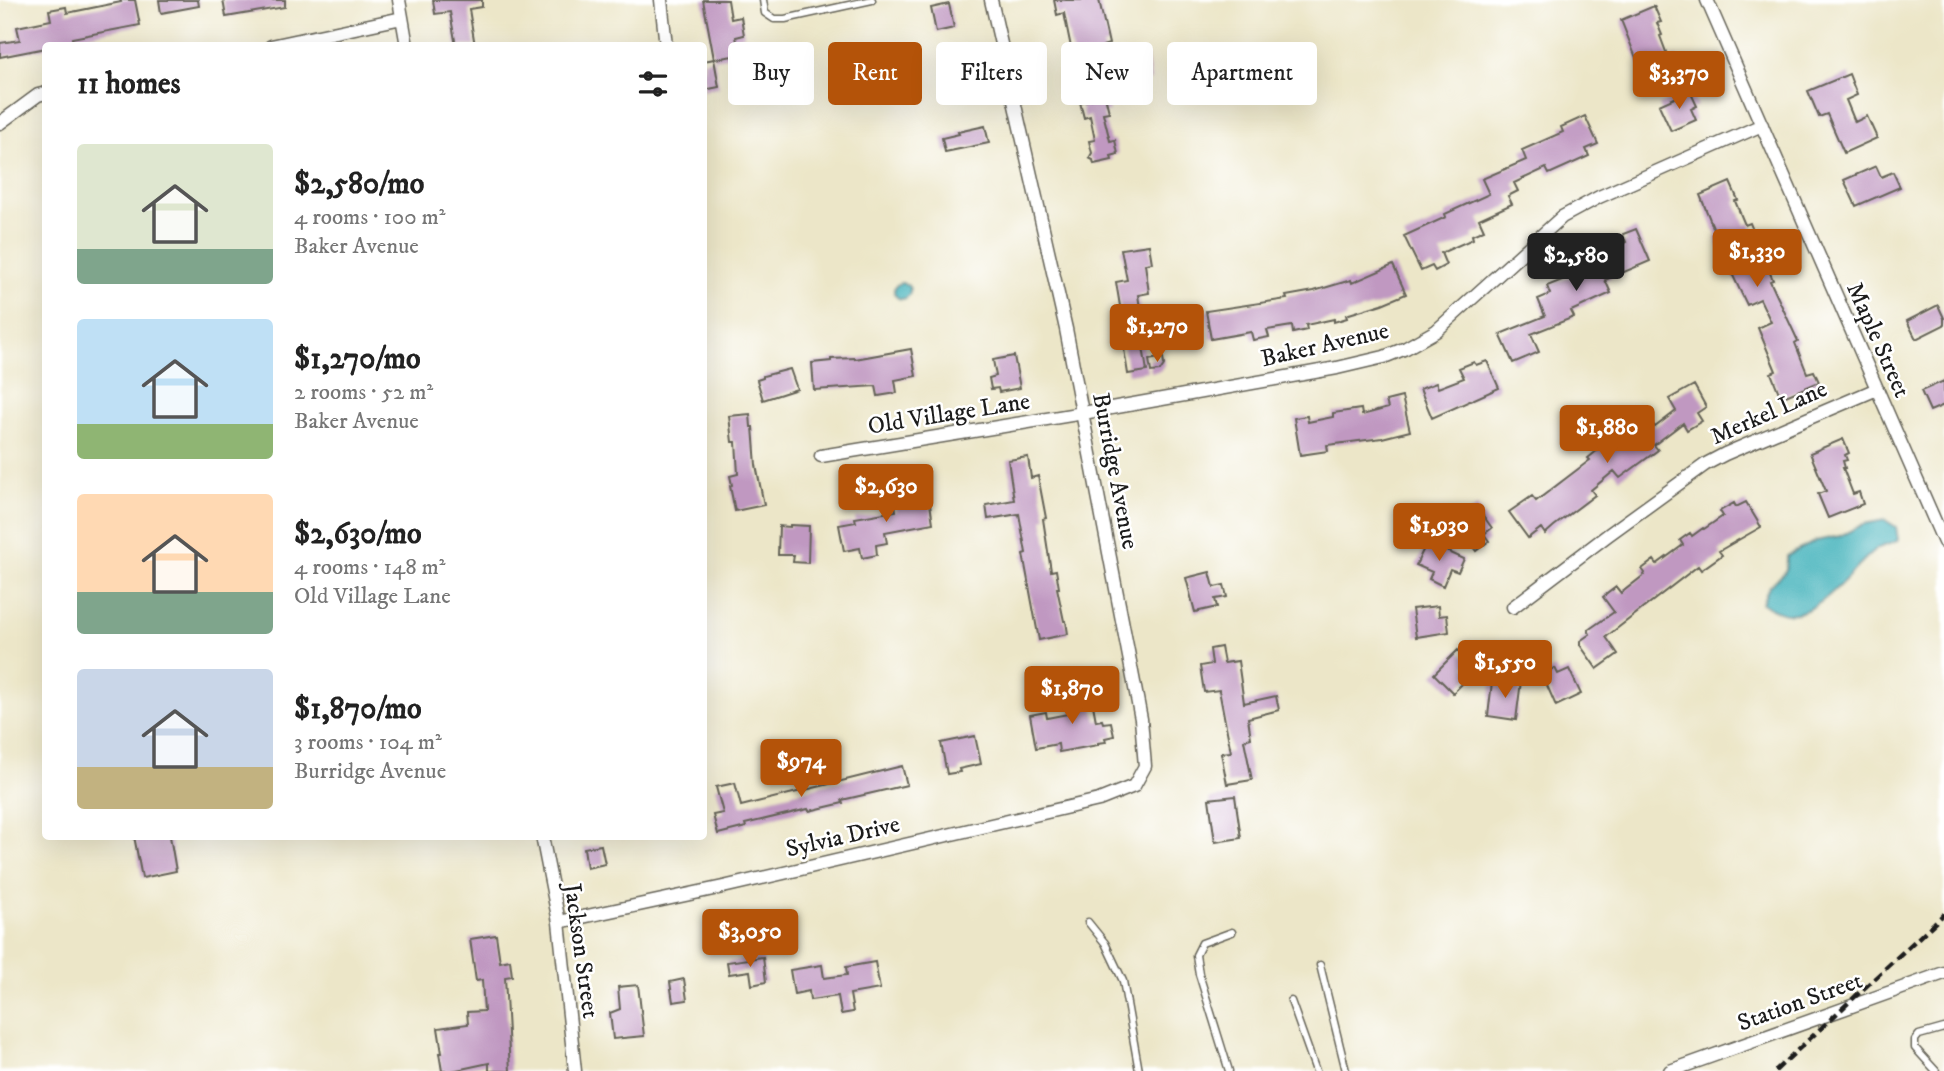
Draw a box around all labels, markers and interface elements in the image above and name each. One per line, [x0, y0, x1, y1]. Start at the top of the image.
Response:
chip: Buy [728, 42, 814, 105]
chip: Rent [828, 42, 922, 105]
chip: Filters [936, 42, 1047, 105]
chip: New [1061, 42, 1153, 105]
chip: Apartment [1167, 42, 1317, 105]
pin: $3,370 [1622, 52, 1736, 111]
text: $3,370 [1649, 59, 1709, 88]
icon: filters [634, 65, 672, 103]
text: 11 homes [77, 66, 181, 103]
text: $2,580/mo [294, 166, 424, 203]
icon: home [133, 172, 217, 256]
text: 4 rooms · 100 m² [294, 203, 446, 232]
pin: $1,330 [1700, 230, 1814, 289]
text: Baker Avenue [294, 232, 419, 261]
pin: $2,580 [1519, 233, 1633, 293]
text: $1,330 [1729, 237, 1785, 266]
text: $2,580 [1543, 241, 1609, 270]
street label: Maple Street [1839, 278, 1917, 403]
pin: $1,270 [1100, 304, 1214, 364]
text: $1,270 [1126, 312, 1188, 341]
street label: Baker Avenue [1258, 316, 1392, 374]
text: $1,270/mo [294, 341, 421, 378]
icon: home [133, 347, 217, 431]
street label: Merkel Lane [1706, 374, 1832, 452]
text: 2 rooms · 52 m² [294, 378, 433, 407]
street label: Old Village Lane [866, 386, 1032, 442]
street label: Burridge Avenue [1085, 390, 1145, 552]
pin: $1,880 [1550, 406, 1664, 465]
text: Baker Avenue [294, 407, 419, 436]
text: $1,880 [1576, 413, 1638, 442]
pin: $2,630 [829, 464, 943, 524]
text: $2,630 [854, 472, 918, 501]
pin: $1,930 [1382, 504, 1496, 563]
text: $1,930 [1409, 511, 1469, 540]
text: $2,630/mo [294, 516, 422, 553]
icon: home [133, 522, 217, 606]
text: 4 rooms · 148 m² [294, 553, 446, 582]
text: Old Village Lane [294, 582, 451, 611]
pin: $1,550 [1448, 640, 1562, 700]
text: $1,550 [1474, 648, 1536, 677]
pin: $1,870 [1015, 666, 1129, 726]
text: $1,870 [1040, 674, 1104, 703]
text: $1,870/mo [294, 691, 422, 728]
icon: home [133, 697, 217, 781]
text: 3 rooms · 104 m² [294, 728, 442, 757]
pin: $974 [760, 740, 842, 799]
text: $974 [777, 747, 826, 776]
text: Burridge Avenue [294, 757, 446, 786]
street label: Sylvia Drive [783, 809, 903, 865]
street label: Jackson Street [556, 880, 605, 1021]
pin: $3,050 [693, 909, 807, 969]
text: $3,050 [718, 917, 782, 946]
street label: Station Street [1734, 965, 1867, 1038]

